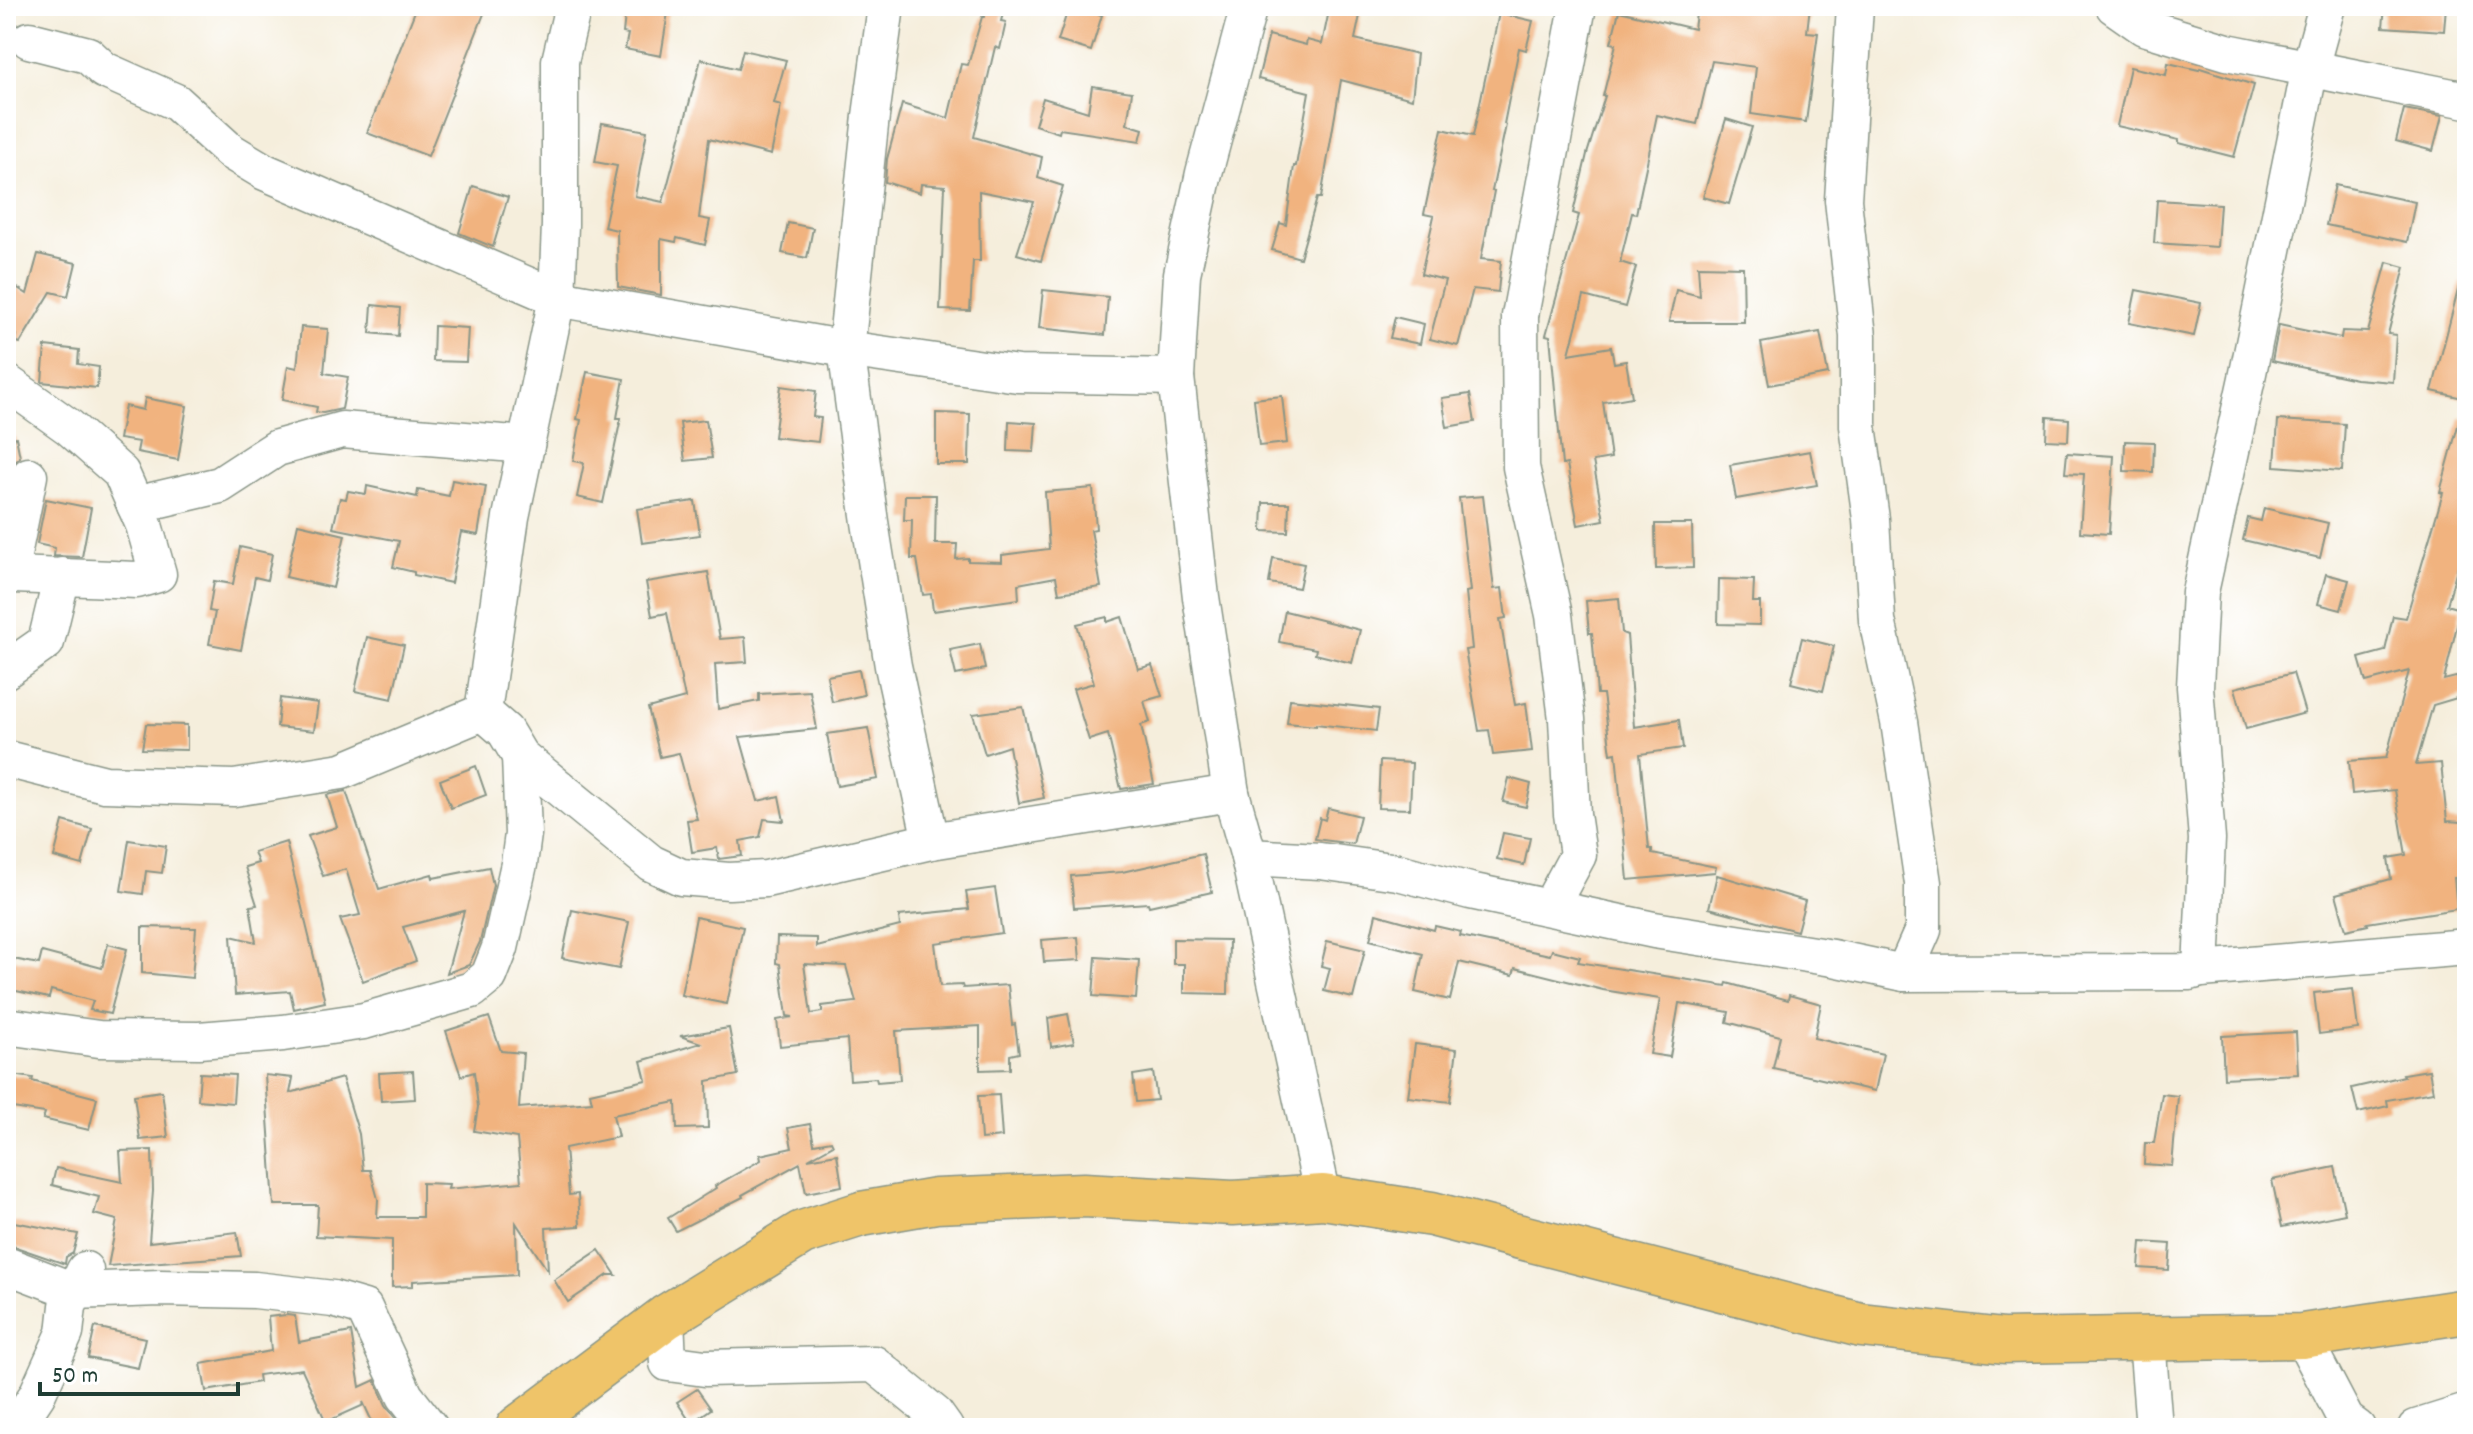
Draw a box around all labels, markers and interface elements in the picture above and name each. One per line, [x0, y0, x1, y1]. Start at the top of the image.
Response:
scale bar [40, 1346, 238, 1396]
text: 50 m [52, 1360, 98, 1394]

